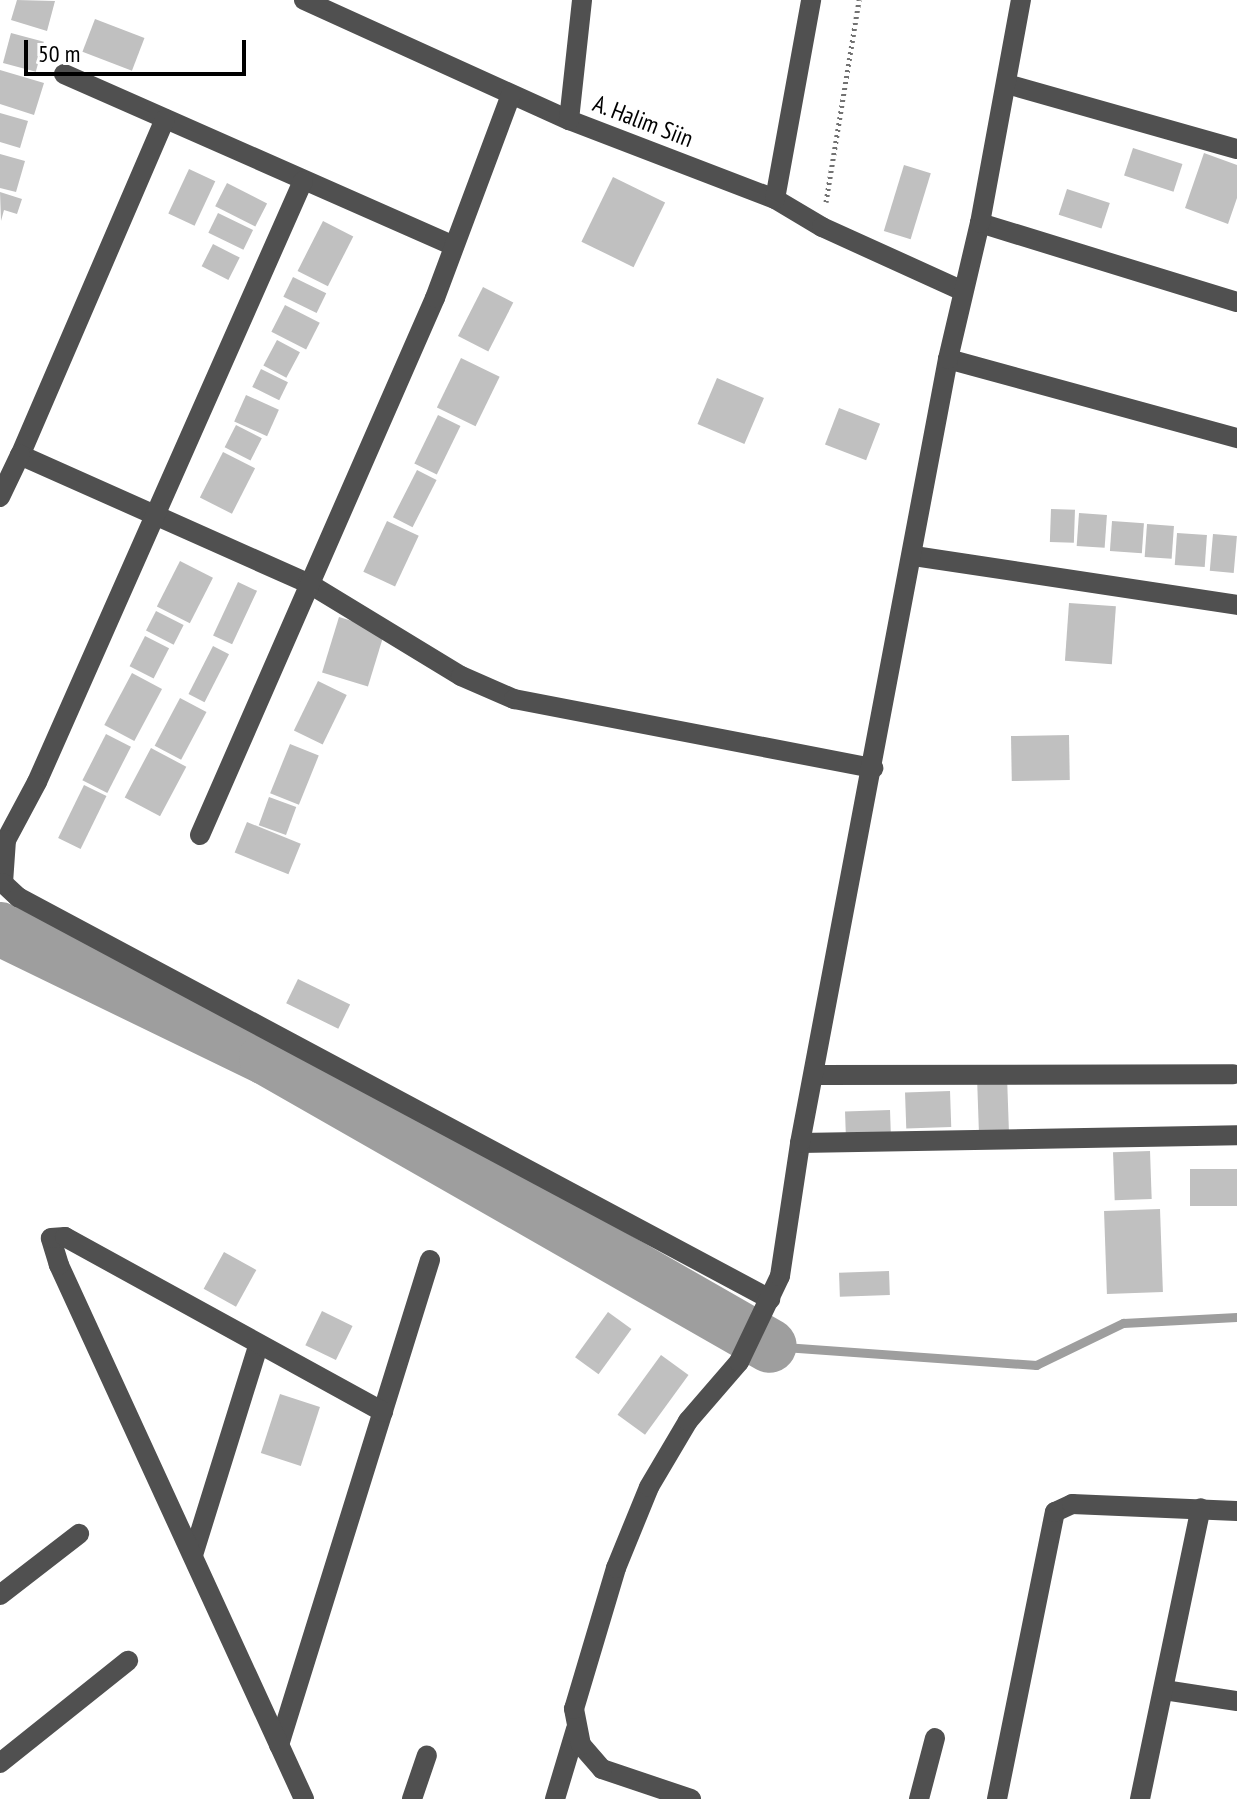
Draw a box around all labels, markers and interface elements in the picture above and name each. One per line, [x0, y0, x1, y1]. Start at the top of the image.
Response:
scale bar [28, 24, 250, 74]
text: 50 m [38, 38, 80, 69]
street label: A. Halim Siin [588, 88, 698, 154]

